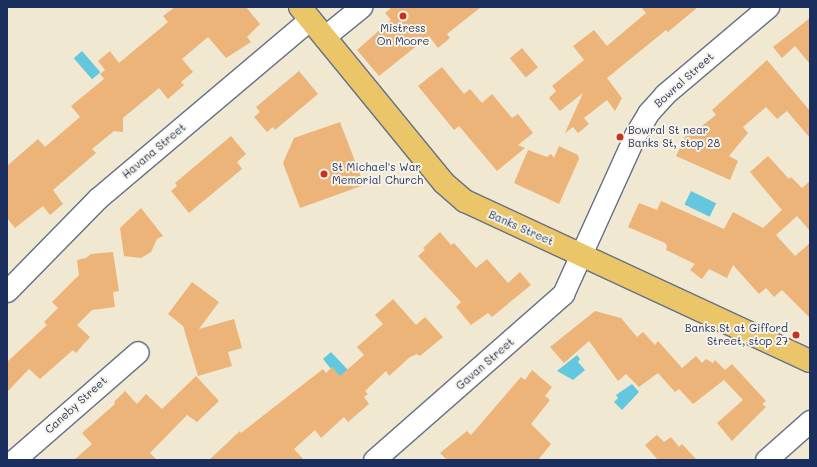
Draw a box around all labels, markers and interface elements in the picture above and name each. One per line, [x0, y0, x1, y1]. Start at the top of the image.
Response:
marker: Mistress On Moore [398, 11, 408, 21]
place label: Mistress On Moore [377, 22, 429, 48]
street label: Bowral Street [652, 50, 716, 110]
street label: Havana Street [120, 121, 188, 181]
place label: Bowral St near Banks St, stop 28 [628, 124, 720, 150]
marker: Bowral St near Banks St, stop 28 [615, 132, 625, 142]
place label: St Michael's War Memorial Church [332, 161, 423, 187]
marker: St Michael's War Memorial Church [319, 169, 329, 179]
street label: Banks Street [487, 208, 555, 248]
place label: Banks St at Gifford Street, stop 27 [685, 322, 788, 348]
marker: Banks St at Gifford Street, stop 27 [791, 330, 801, 340]
street label: Gavan Street [453, 335, 517, 393]
street label: Caneby Street [42, 374, 110, 436]

